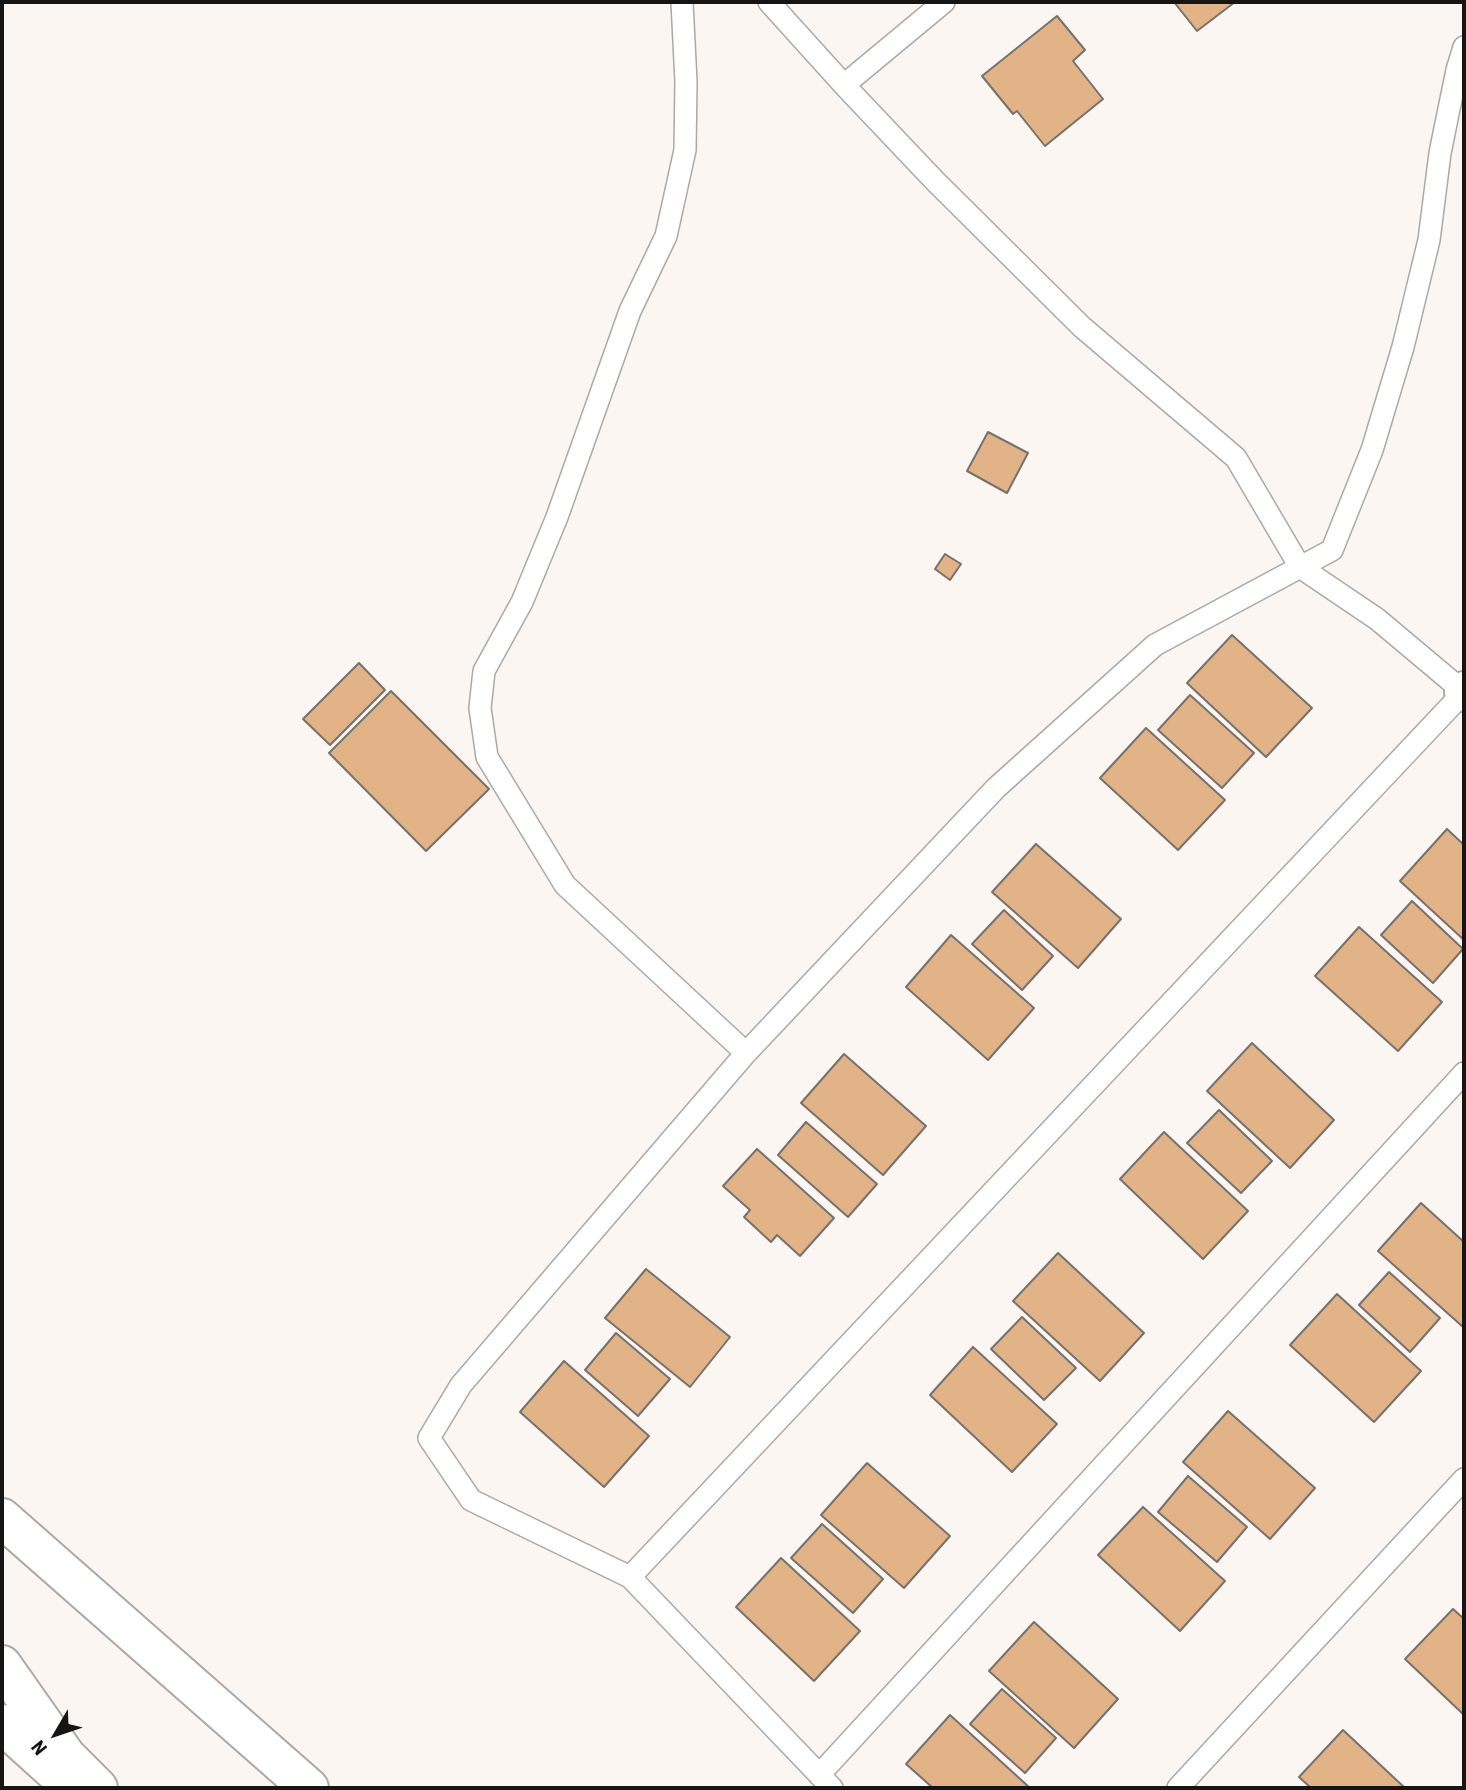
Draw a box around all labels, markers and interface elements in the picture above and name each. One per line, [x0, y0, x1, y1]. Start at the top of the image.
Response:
north arrow [21, 1699, 91, 1769]
text: N [27, 1736, 52, 1759]

